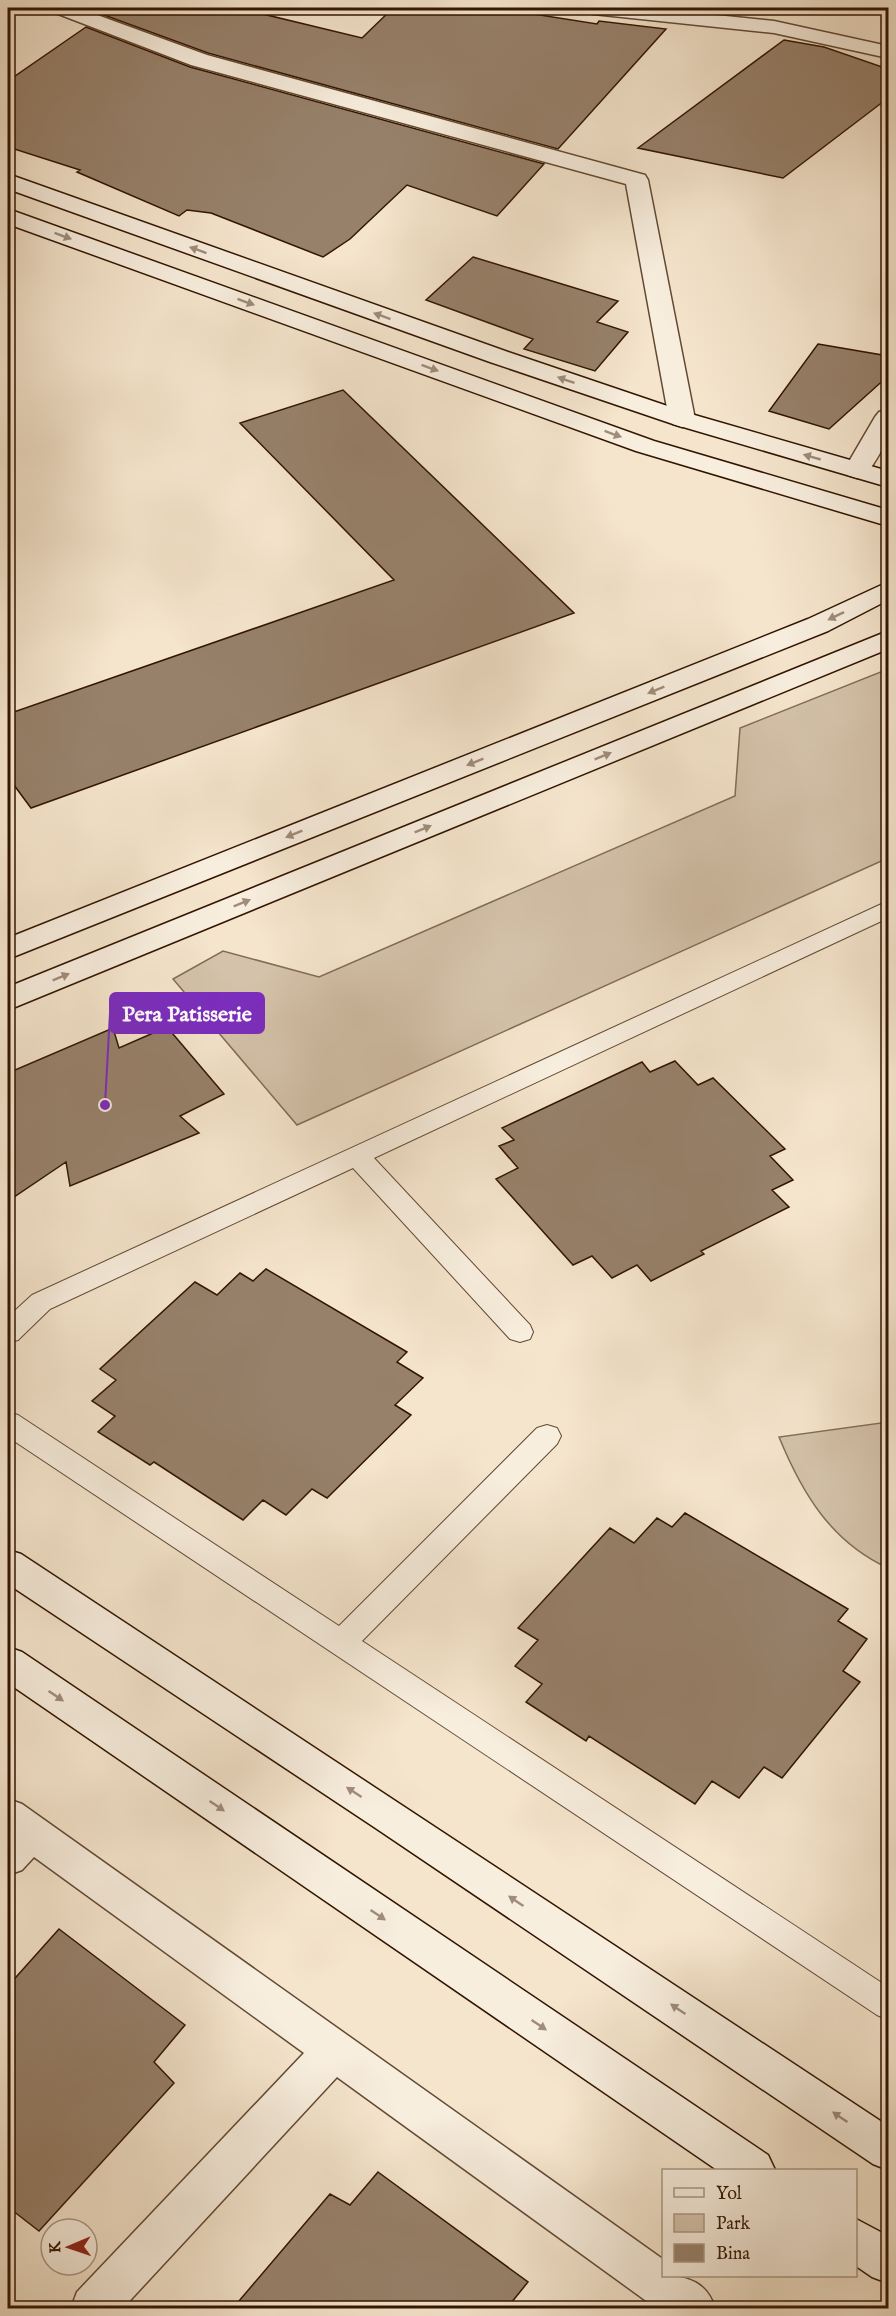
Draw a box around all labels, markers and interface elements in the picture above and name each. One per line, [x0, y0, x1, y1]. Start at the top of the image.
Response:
one-way arrow [54, 231, 72, 241]
one-way arrow [189, 244, 207, 254]
one-way arrow [237, 297, 255, 307]
one-way arrow [373, 310, 391, 320]
one-way arrow [421, 363, 439, 373]
one-way arrow [557, 375, 575, 385]
one-way arrow [604, 430, 622, 439]
one-way arrow [803, 452, 821, 461]
one-way arrow [827, 610, 845, 620]
one-way arrow [646, 685, 664, 695]
one-way arrow [594, 751, 612, 760]
one-way arrow [465, 757, 483, 767]
one-way arrow [414, 824, 432, 834]
one-way arrow [284, 830, 302, 840]
one-way arrow [233, 898, 251, 907]
one-way arrow [53, 972, 71, 982]
callout: Pera Patisserie [110, 993, 264, 1033]
text: Pera Patisserie [122, 1001, 252, 1029]
one-way arrow [48, 1690, 64, 1701]
one-way arrow [345, 1787, 362, 1798]
one-way arrow [209, 1800, 225, 1811]
one-way arrow [508, 1895, 524, 1906]
one-way arrow [370, 1909, 386, 1921]
one-way arrow [670, 2004, 686, 2015]
one-way arrow [531, 2019, 547, 2031]
one-way arrow [832, 2112, 848, 2123]
legend [662, 2169, 857, 2277]
text: Yol [716, 2183, 742, 2206]
text: Park [716, 2213, 751, 2236]
north arrow [39, 2217, 99, 2277]
text: K [46, 2240, 66, 2254]
text: Bina [716, 2243, 750, 2266]

